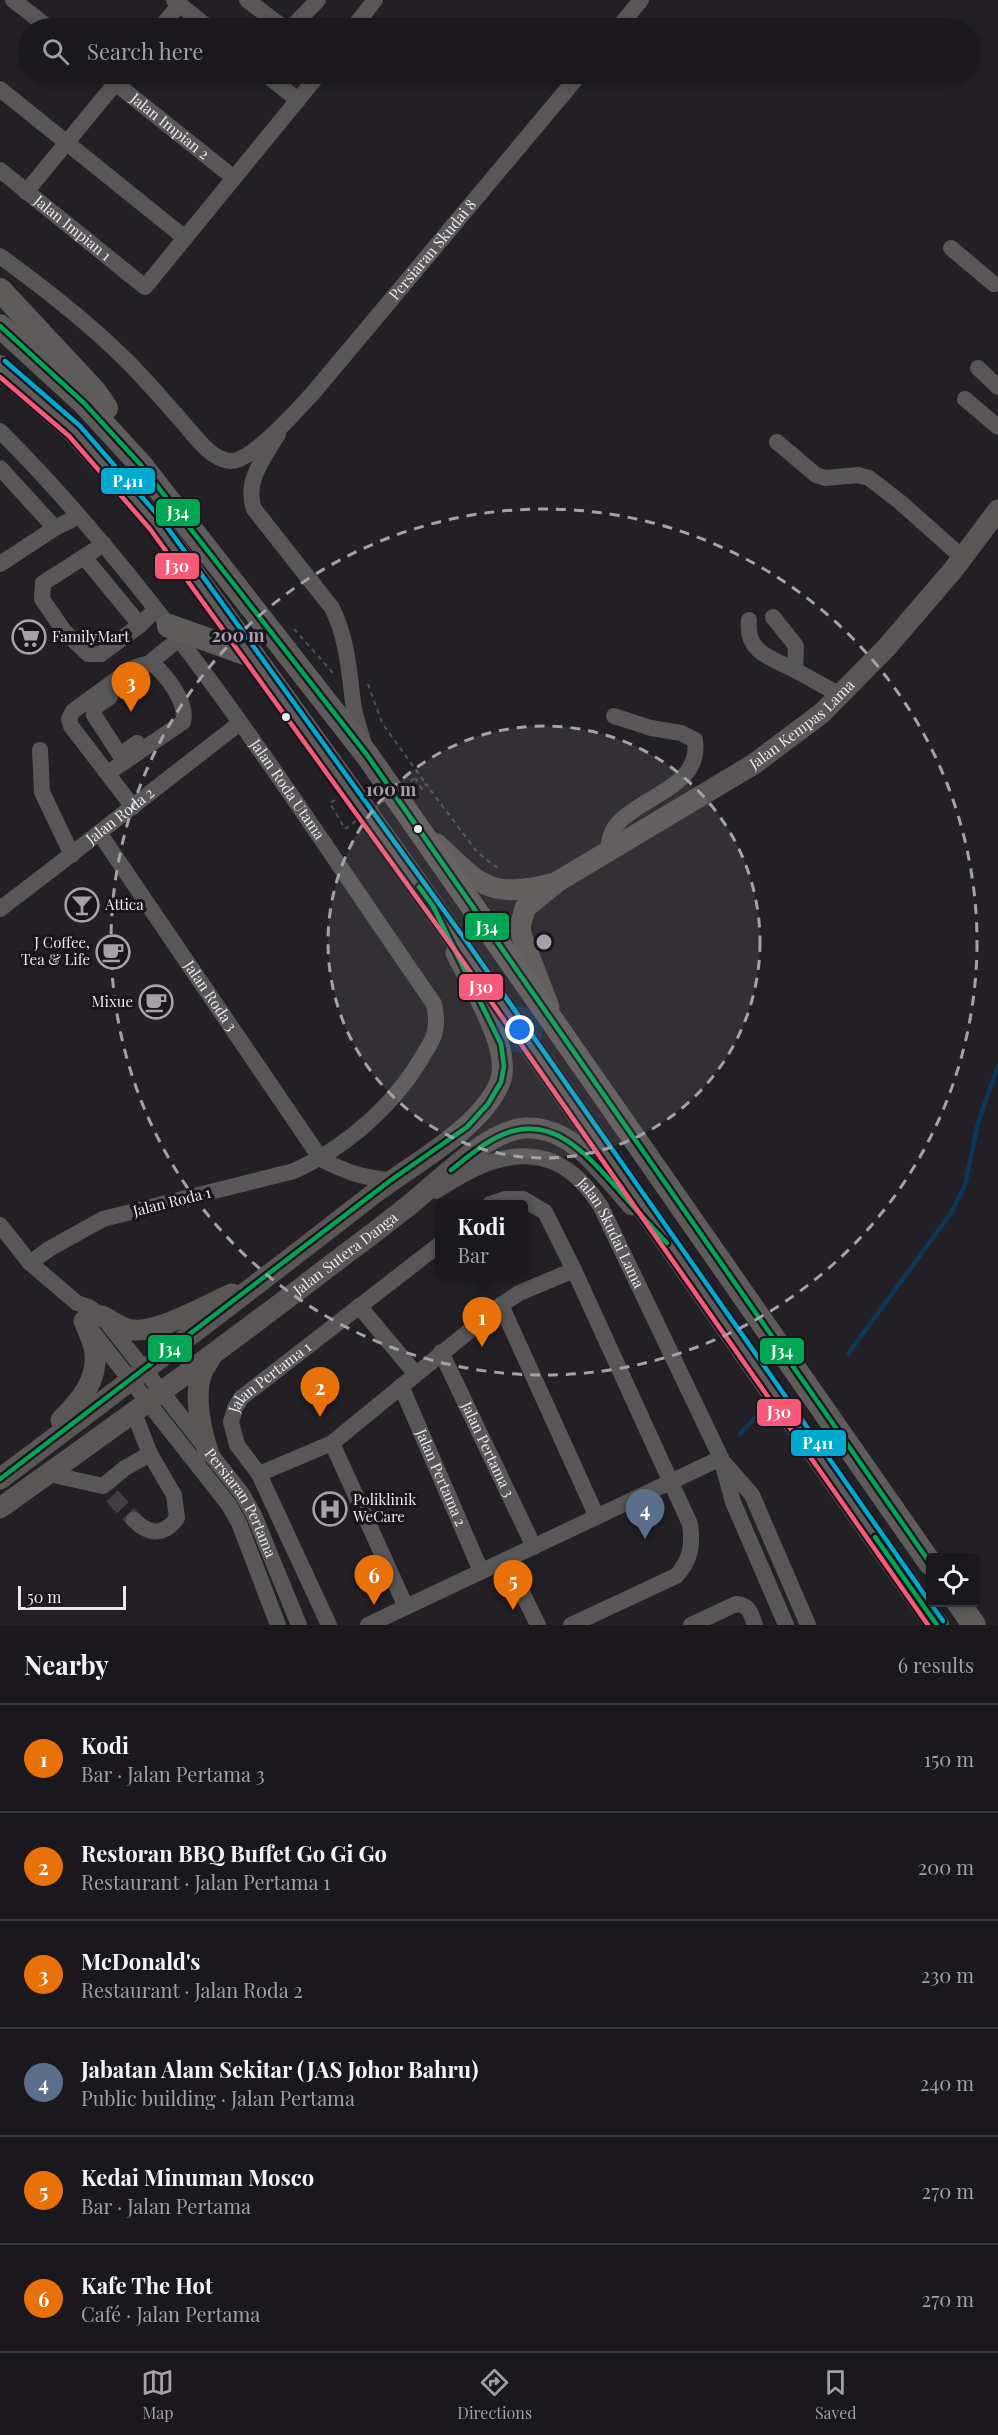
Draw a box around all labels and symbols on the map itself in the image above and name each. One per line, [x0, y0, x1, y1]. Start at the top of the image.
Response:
street label: Jalan Impian 2 [126, 87, 214, 163]
street label: Jalan Impian 1 [29, 190, 116, 265]
street label: Persiaran Skudai 8 [384, 195, 480, 304]
line badge: P411 [100, 467, 156, 495]
text: P411 [113, 470, 143, 491]
line badge: J34 [155, 498, 201, 527]
text: J34 [166, 501, 189, 522]
line badge: J30 [154, 552, 200, 580]
text: J30 [164, 555, 189, 576]
supermarket icon: FamilyMart [11, 619, 47, 655]
text: 200 m [211, 623, 265, 647]
place label: FamilyMart [52, 626, 130, 646]
pin: 3 [112, 662, 150, 712]
street label: Jalan Kempas Lama [745, 674, 859, 774]
unlabelled marker [280, 711, 292, 723]
street label: Jalan Roda Utama [246, 734, 330, 844]
text: 100 m [366, 777, 417, 801]
street label: Jalan Roda 2 [81, 782, 158, 849]
unlabelled marker [412, 823, 424, 835]
bar icon: Attica [64, 887, 100, 923]
place label: Attica [104, 894, 144, 914]
line badge: J34 [464, 912, 510, 941]
text: J34 [475, 916, 498, 937]
place label: J Coffee, Tea & Life [21, 932, 90, 969]
centre of rings [534, 932, 554, 952]
cafe icon: J Coffee, Tea & Life [95, 934, 131, 970]
street label: Jalan Roda 3 [179, 956, 242, 1035]
line badge: J30 [458, 973, 504, 1001]
text: J30 [468, 976, 493, 997]
cafe icon: Mixue [138, 984, 174, 1020]
place label: Mixue [91, 991, 133, 1011]
your location [505, 1015, 534, 1044]
street label: Jalan Skudai Lama [573, 1172, 650, 1292]
street label: Jalan Roda 1 [130, 1182, 213, 1221]
street label: Jalan Sutera Danga [288, 1207, 402, 1300]
pin: 1 [462, 1298, 502, 1347]
line badge: J34 [147, 1334, 193, 1363]
street label: Jalan Pertama 1 [223, 1336, 315, 1416]
line badge: J34 [759, 1337, 805, 1365]
text: J34 [158, 1338, 181, 1359]
text: J34 [770, 1340, 793, 1361]
pin: 2 [300, 1368, 340, 1417]
street label: Jalan Pertama 3 [457, 1397, 520, 1500]
line badge: J30 [756, 1398, 802, 1427]
text: J30 [766, 1401, 791, 1422]
street label: Jalan Pertama 2 [411, 1425, 471, 1529]
line badge: P411 [790, 1429, 847, 1457]
text: P411 [803, 1432, 833, 1453]
street label: Persiaran Pertama [201, 1444, 281, 1561]
place label: Poliklinik WeCare [352, 1489, 417, 1526]
pin: 4 [626, 1490, 664, 1539]
hospital icon: Poliklinik WeCare [312, 1491, 348, 1527]
pin: 6 [354, 1556, 394, 1605]
pin: 5 [494, 1560, 532, 1610]
scale bar [18, 1583, 126, 1610]

